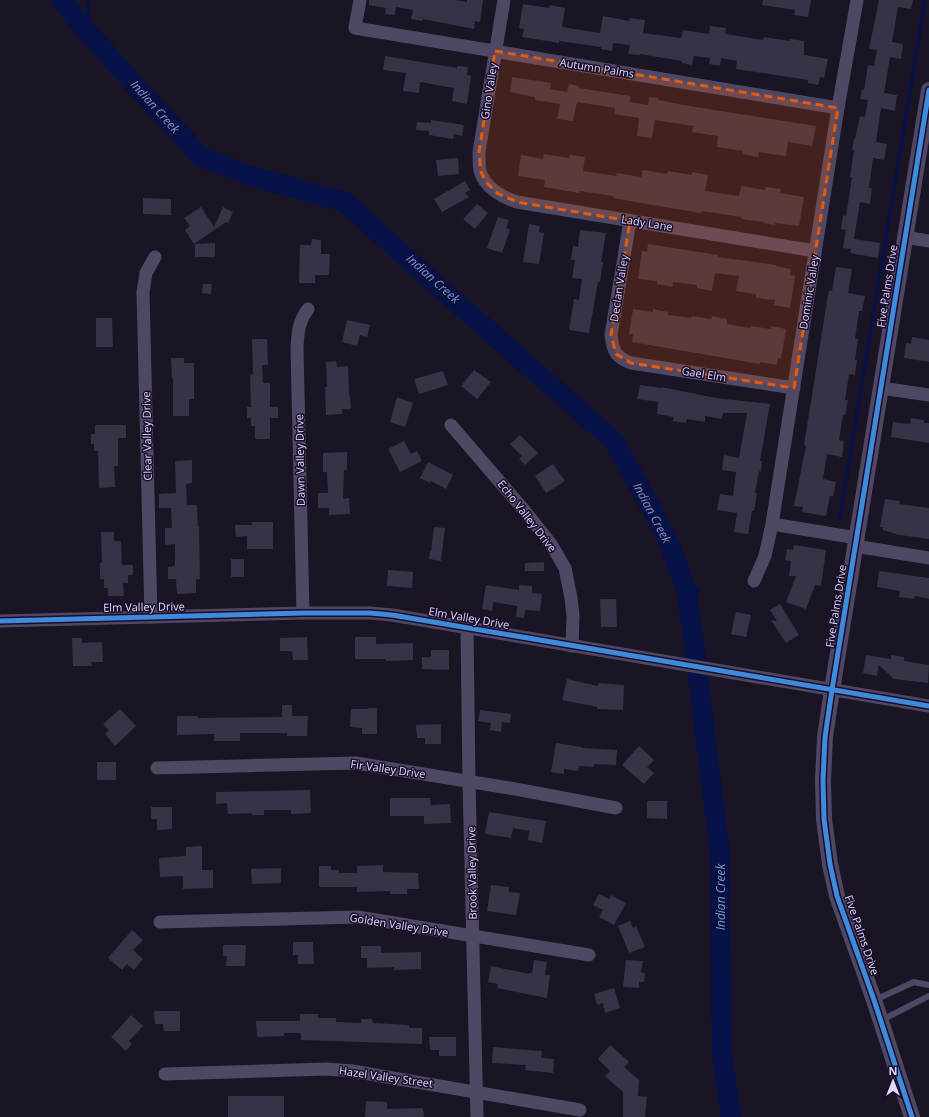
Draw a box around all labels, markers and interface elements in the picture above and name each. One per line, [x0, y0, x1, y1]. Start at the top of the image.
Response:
street label: Autumn Palms [559, 54, 635, 81]
street label: Gino Valley [477, 61, 500, 120]
water label: Indian Creek [127, 76, 185, 138]
street label: Lady Lane [620, 211, 674, 234]
street label: Five Palms Drive [873, 243, 900, 328]
water label: Indian Creek [403, 250, 465, 308]
street label: Declan Valley [606, 253, 631, 323]
street label: Dominic Valley [795, 253, 822, 330]
street label: Gael Elm [681, 363, 727, 384]
street label: Clear Valley Drive [138, 391, 155, 481]
street label: Dawn Valley Drive [291, 414, 308, 506]
street label: Echo Valley Drive [495, 477, 560, 555]
water label: Indian Creek [629, 479, 676, 547]
street label: Five Palms Drive [822, 563, 849, 648]
street label: Elm Valley Drive [103, 598, 185, 615]
street label: Elm Valley Drive [428, 603, 511, 632]
street label: Fir Valley Drive [350, 756, 427, 781]
street label: Brook Valley Drive [463, 826, 480, 920]
water label: Indian Creek [712, 863, 729, 930]
street label: Five Palms Drive [842, 893, 883, 977]
street label: Golden Valley Drive [349, 909, 449, 940]
north arrow [873, 1061, 913, 1101]
street label: Hazel Valley Street [338, 1062, 434, 1091]
text: N [889, 1063, 897, 1078]

